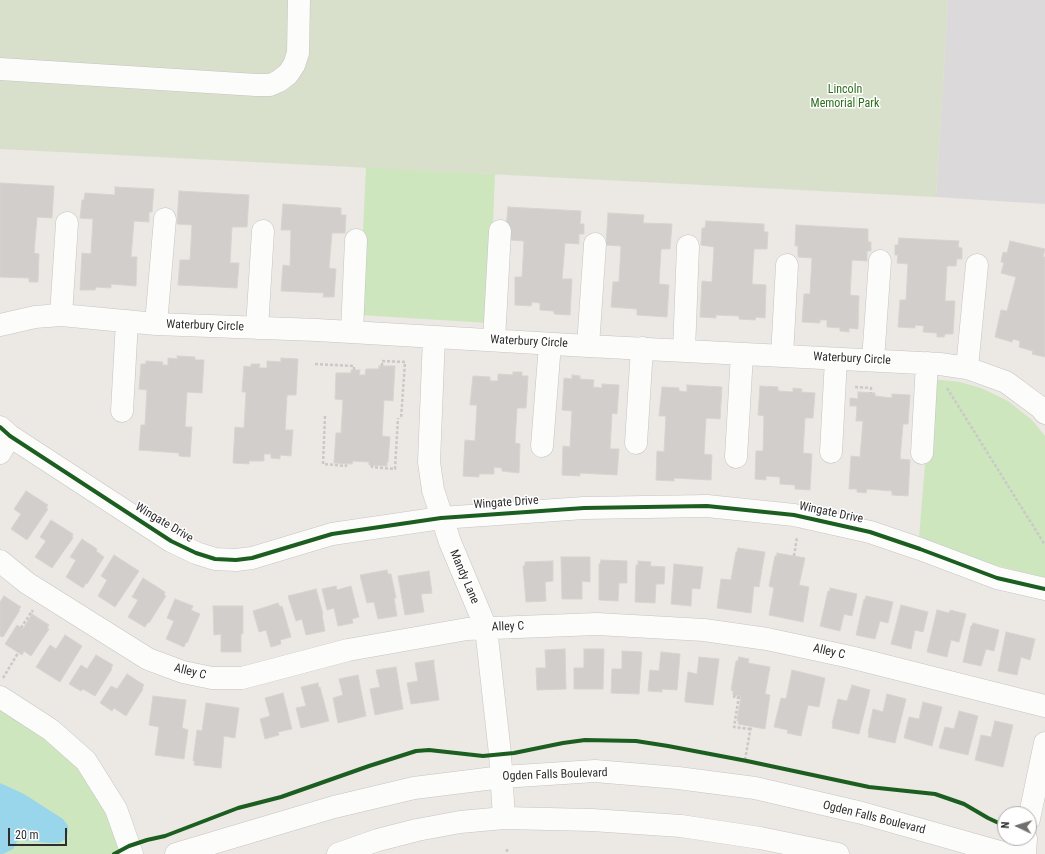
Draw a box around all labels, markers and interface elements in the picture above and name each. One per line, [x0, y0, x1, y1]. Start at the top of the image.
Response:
park label: Lincoln Memorial Park [811, 83, 879, 111]
street label: Waterbury Circle [166, 317, 244, 335]
street label: Waterbury Circle [490, 333, 568, 351]
street label: Waterbury Circle [813, 350, 891, 368]
street label: Wingate Drive [473, 494, 539, 512]
street label: Wingate Drive [798, 499, 864, 527]
street label: Wingate Drive [132, 500, 196, 546]
street label: Mandy Lane [446, 548, 482, 606]
street label: Alley C [491, 619, 525, 635]
street label: Alley C [812, 641, 846, 663]
street label: Alley C [172, 661, 208, 683]
street label: Ogden Falls Boulevard [502, 766, 608, 784]
street label: Ogden Falls Boulevard [821, 798, 927, 838]
north arrow [997, 806, 1037, 846]
scale bar [10, 820, 69, 846]
text: N [999, 821, 1012, 829]
text: 20 m [15, 828, 39, 842]

